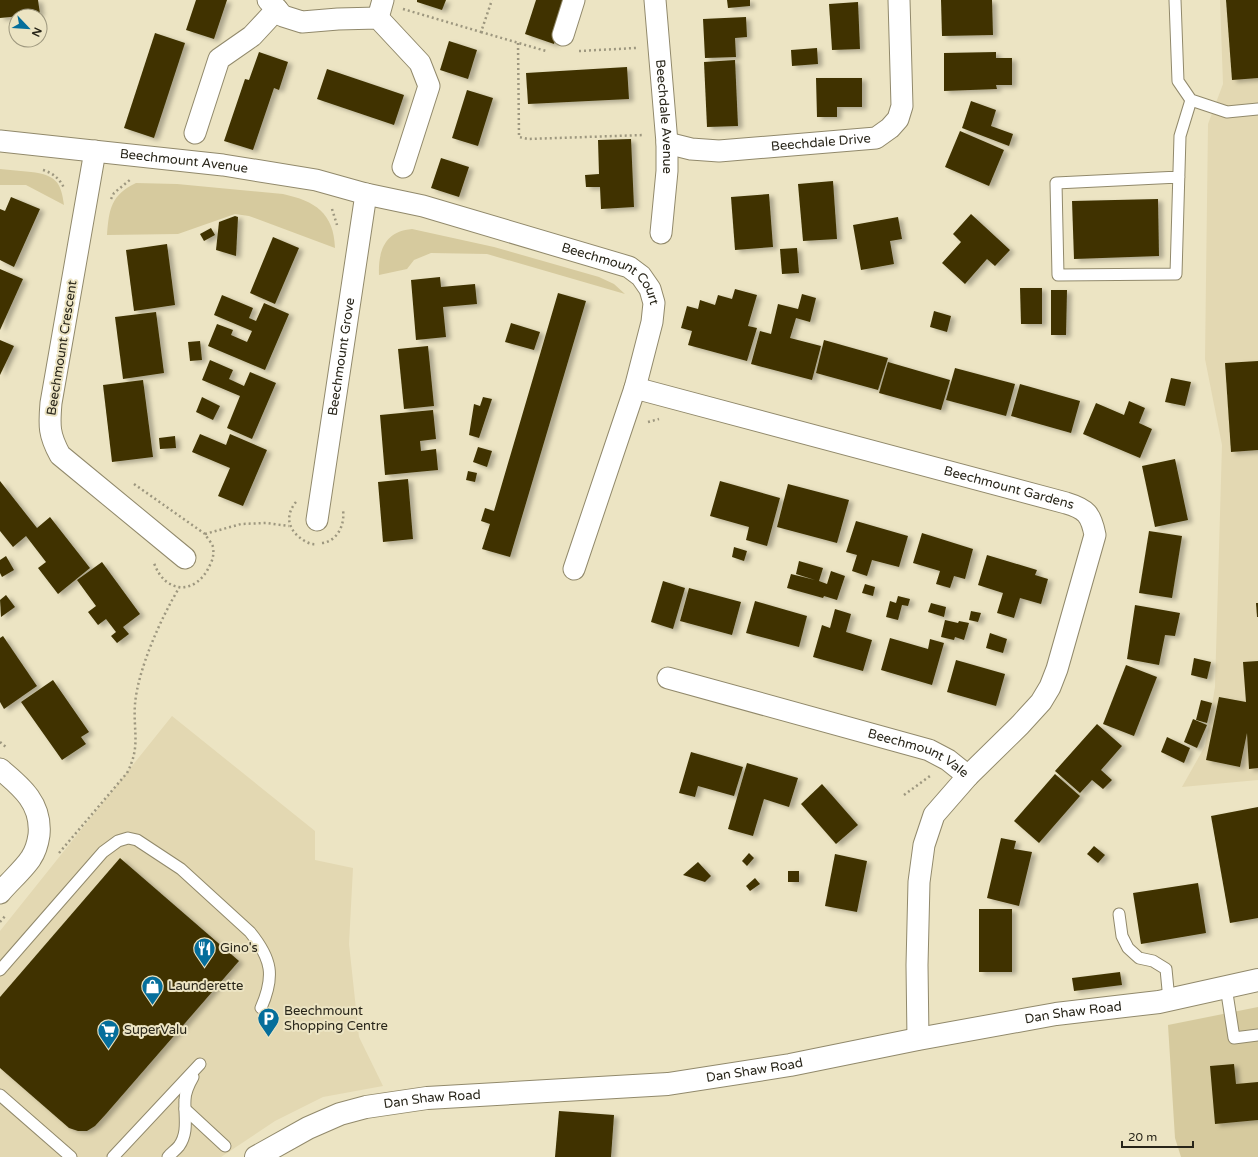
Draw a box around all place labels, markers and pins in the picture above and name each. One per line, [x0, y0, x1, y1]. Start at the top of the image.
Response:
restaurant icon: Gino's [192, 935, 218, 968]
place label: Gino's [220, 940, 258, 956]
shop icon: Launderette [139, 973, 165, 1006]
place label: Launderette [168, 978, 243, 994]
place label: Beechmount Shopping Centre [284, 1003, 388, 1034]
parking icon: Beechmount Shopping Centre [256, 1005, 282, 1038]
supermarket icon: SuperValu [95, 1017, 121, 1050]
place label: SuperValu [124, 1022, 187, 1038]

